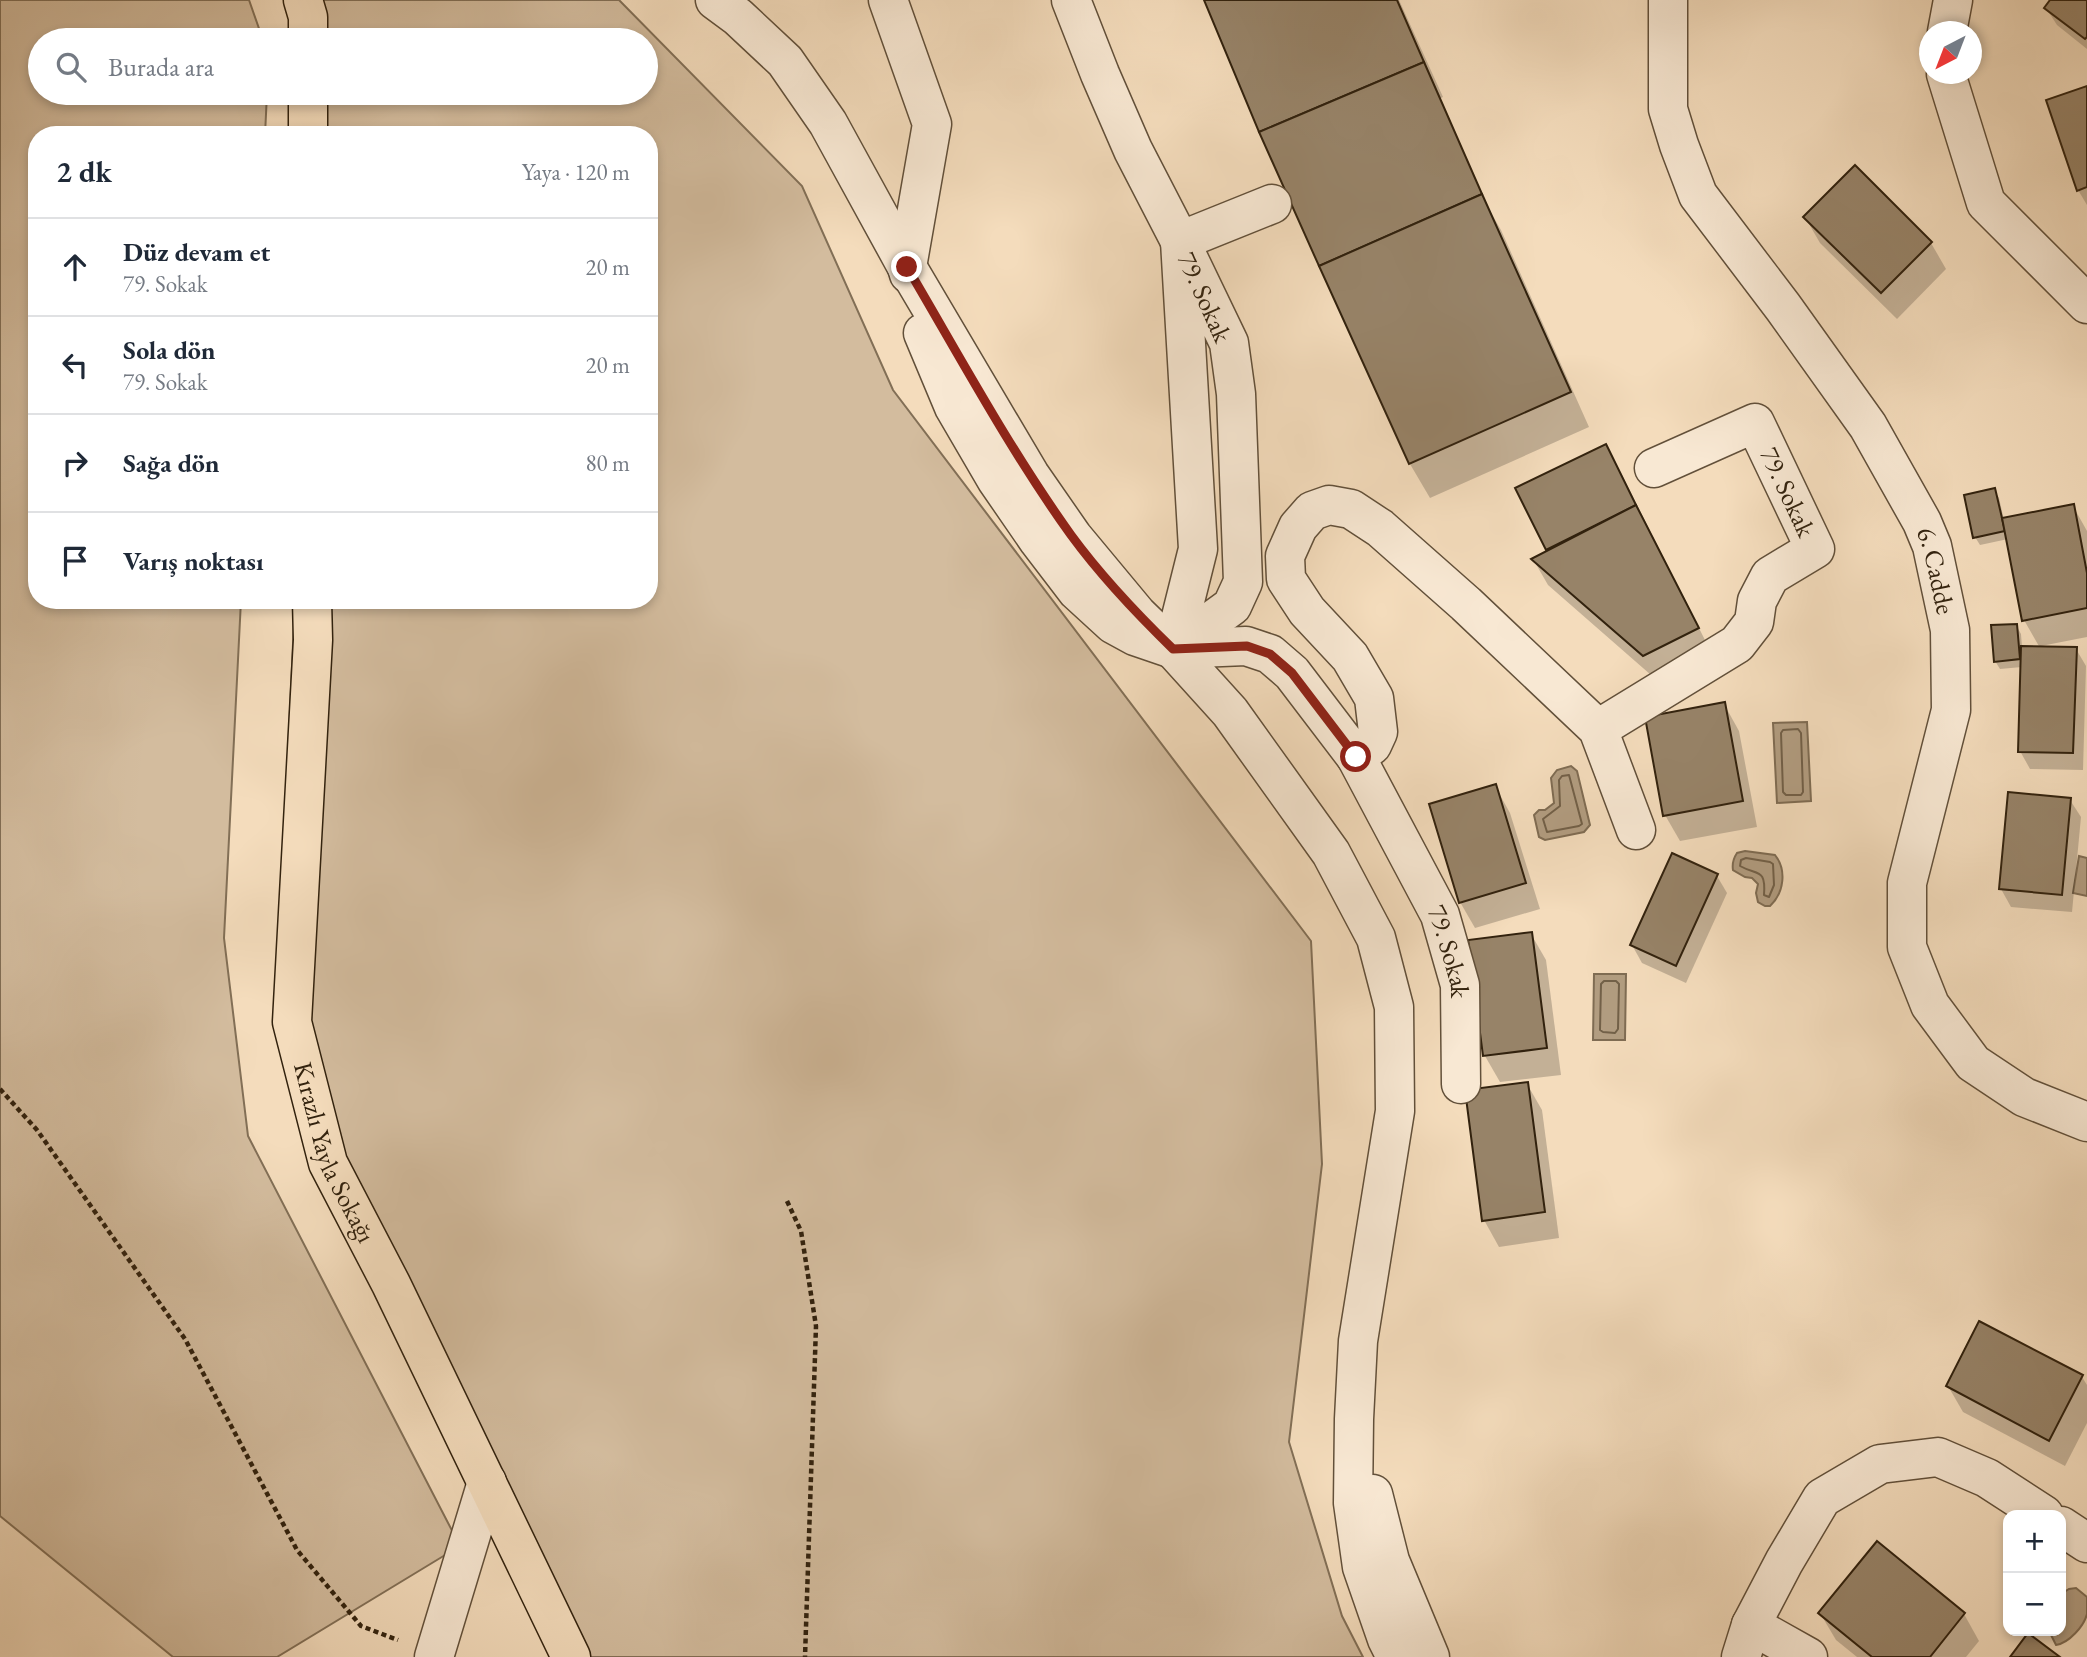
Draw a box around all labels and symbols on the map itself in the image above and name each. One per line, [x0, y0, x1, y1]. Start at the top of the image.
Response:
north arrow [1919, 21, 1982, 84]
street label: 79. Sokak [1170, 246, 1240, 348]
route end [891, 251, 922, 282]
street label: 79. Sokak [1752, 442, 1824, 543]
street label: 6. Cadde [1909, 521, 1963, 617]
route start [1340, 741, 1371, 772]
street label: 79. Sokak [1420, 898, 1477, 999]
street label: Kırazlı Yayla Sokağı [286, 1058, 383, 1248]

